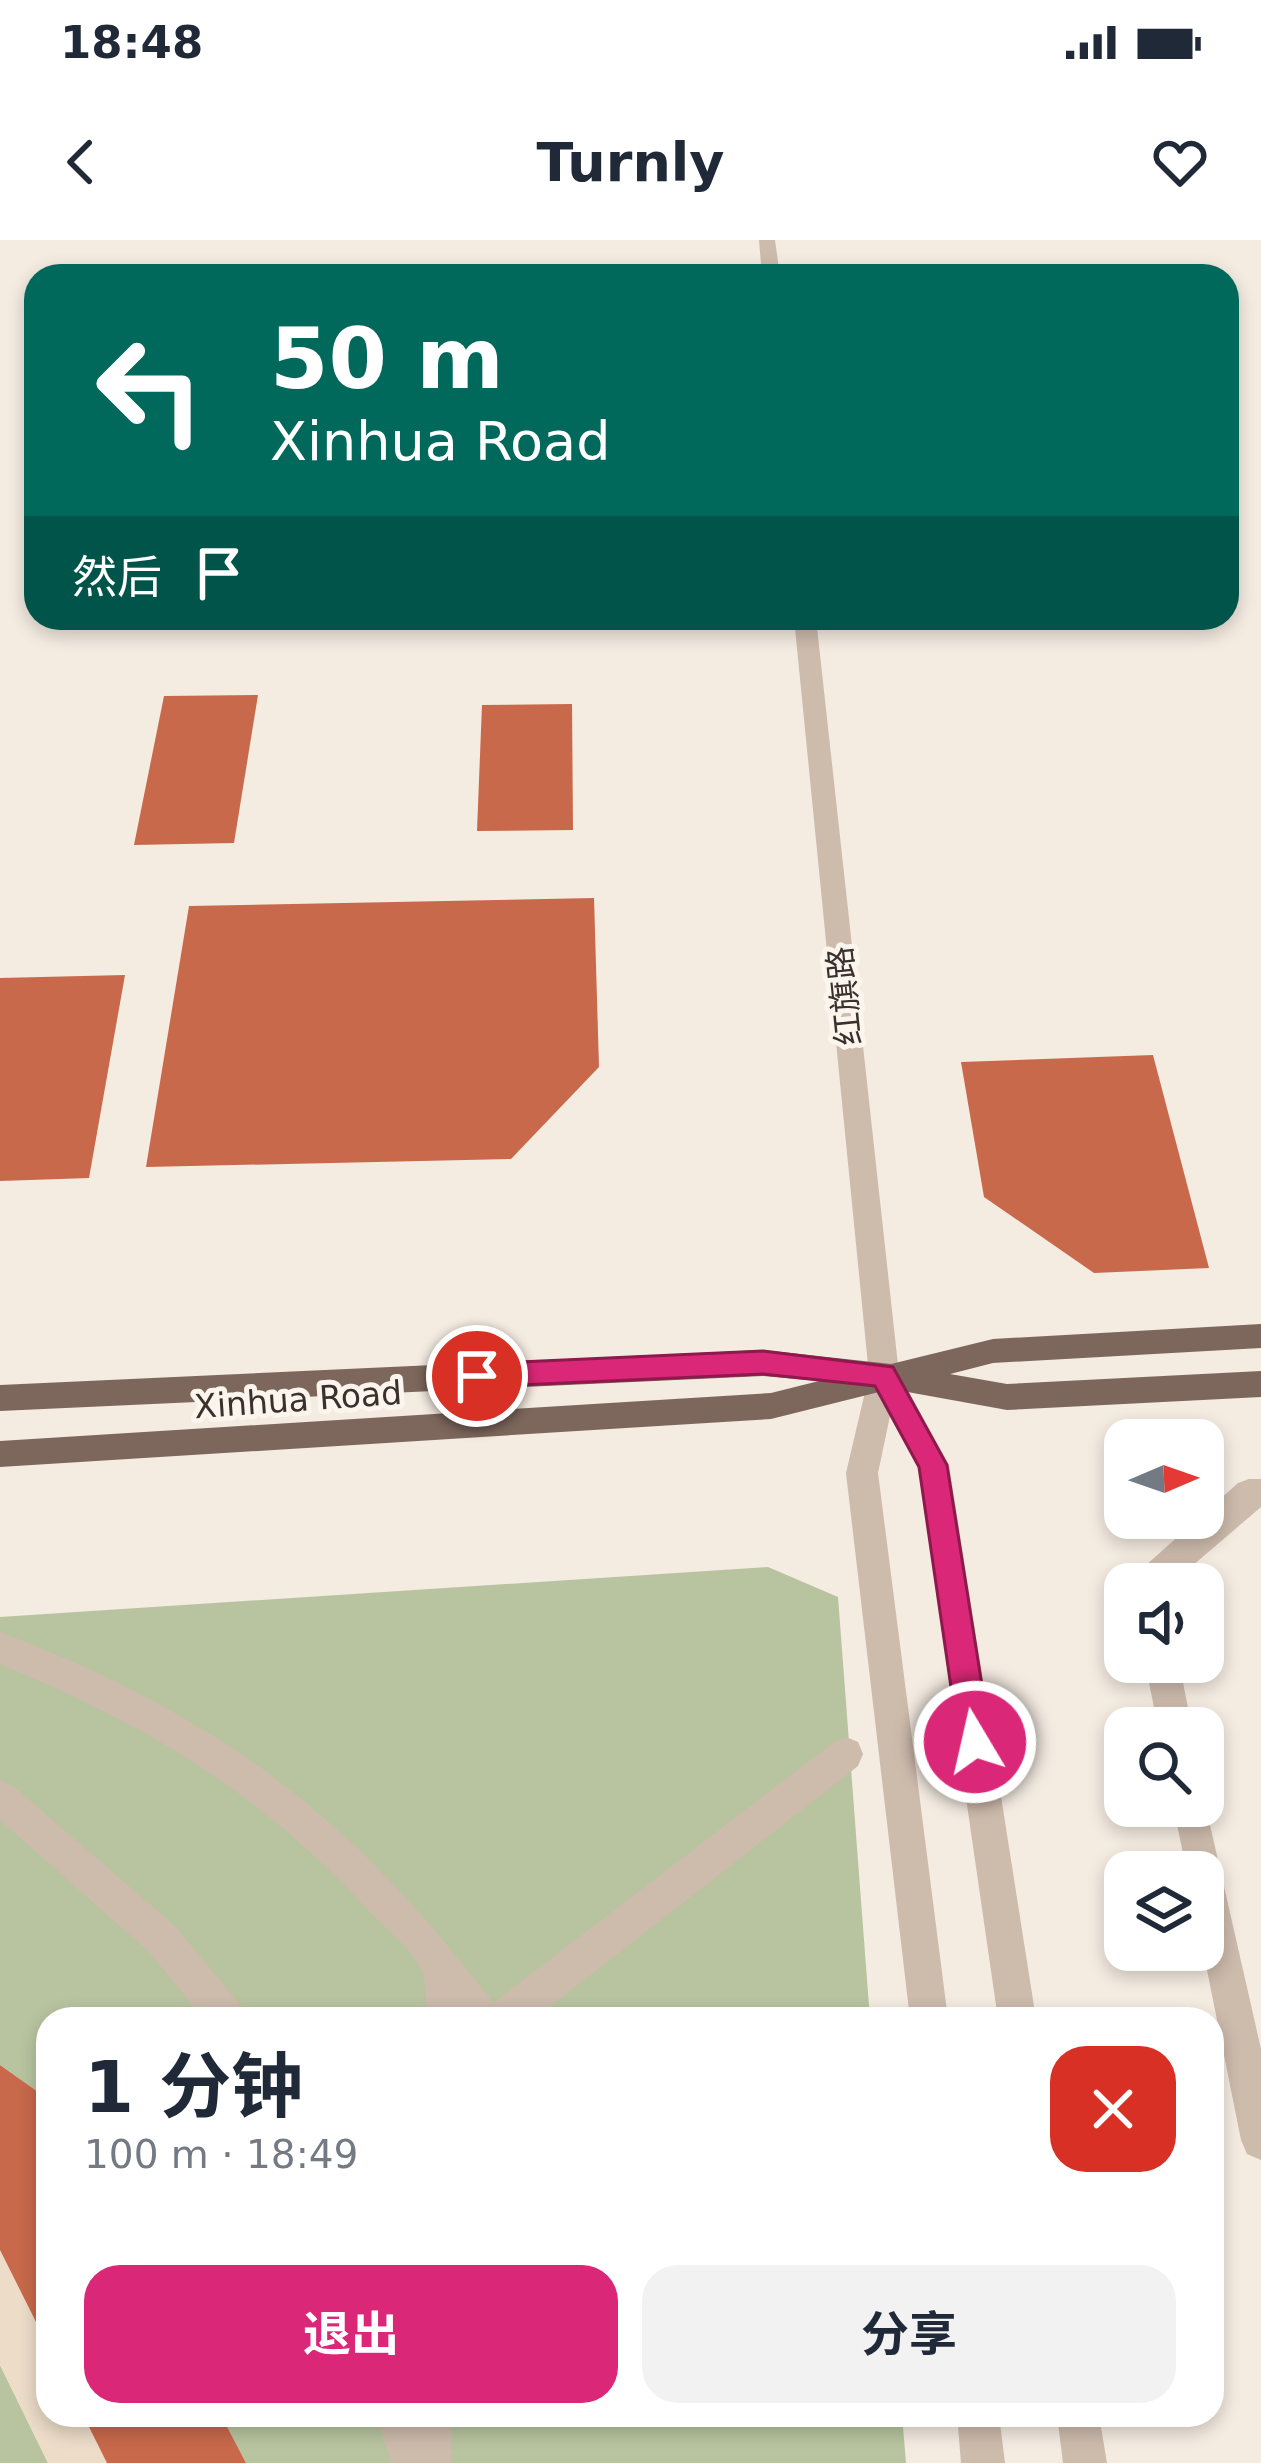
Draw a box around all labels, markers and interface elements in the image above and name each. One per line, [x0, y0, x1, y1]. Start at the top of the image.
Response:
text: 18:48 [60, 16, 203, 69]
icon: back [48, 129, 114, 195]
icon: heart [1147, 129, 1213, 195]
text: Turnly [536, 131, 725, 194]
text: 50 m [270, 310, 504, 408]
icon: left [72, 312, 228, 468]
text: Xinhua Road [270, 410, 610, 473]
icon: arrive [186, 540, 252, 606]
text: 然后 [72, 551, 162, 604]
street label: 红旗路 [820, 945, 869, 1047]
pin [426, 1325, 528, 1427]
icon: arrive [444, 1343, 510, 1409]
street label: Xinhua Road [193, 1373, 403, 1426]
north arrow [1104, 1419, 1224, 1539]
map controls [1104, 1419, 1224, 1971]
button: sound [1104, 1563, 1224, 1683]
position arrow [912, 1679, 1038, 1805]
button: search [1104, 1707, 1224, 1827]
button: layers [1104, 1851, 1224, 1971]
text: 1 分钟 [84, 2045, 303, 2129]
button: close [1050, 2046, 1176, 2172]
text: 100 m · 18:49 [84, 2132, 358, 2177]
button: 退出 [84, 2265, 618, 2403]
button: 分享 [642, 2265, 1176, 2403]

